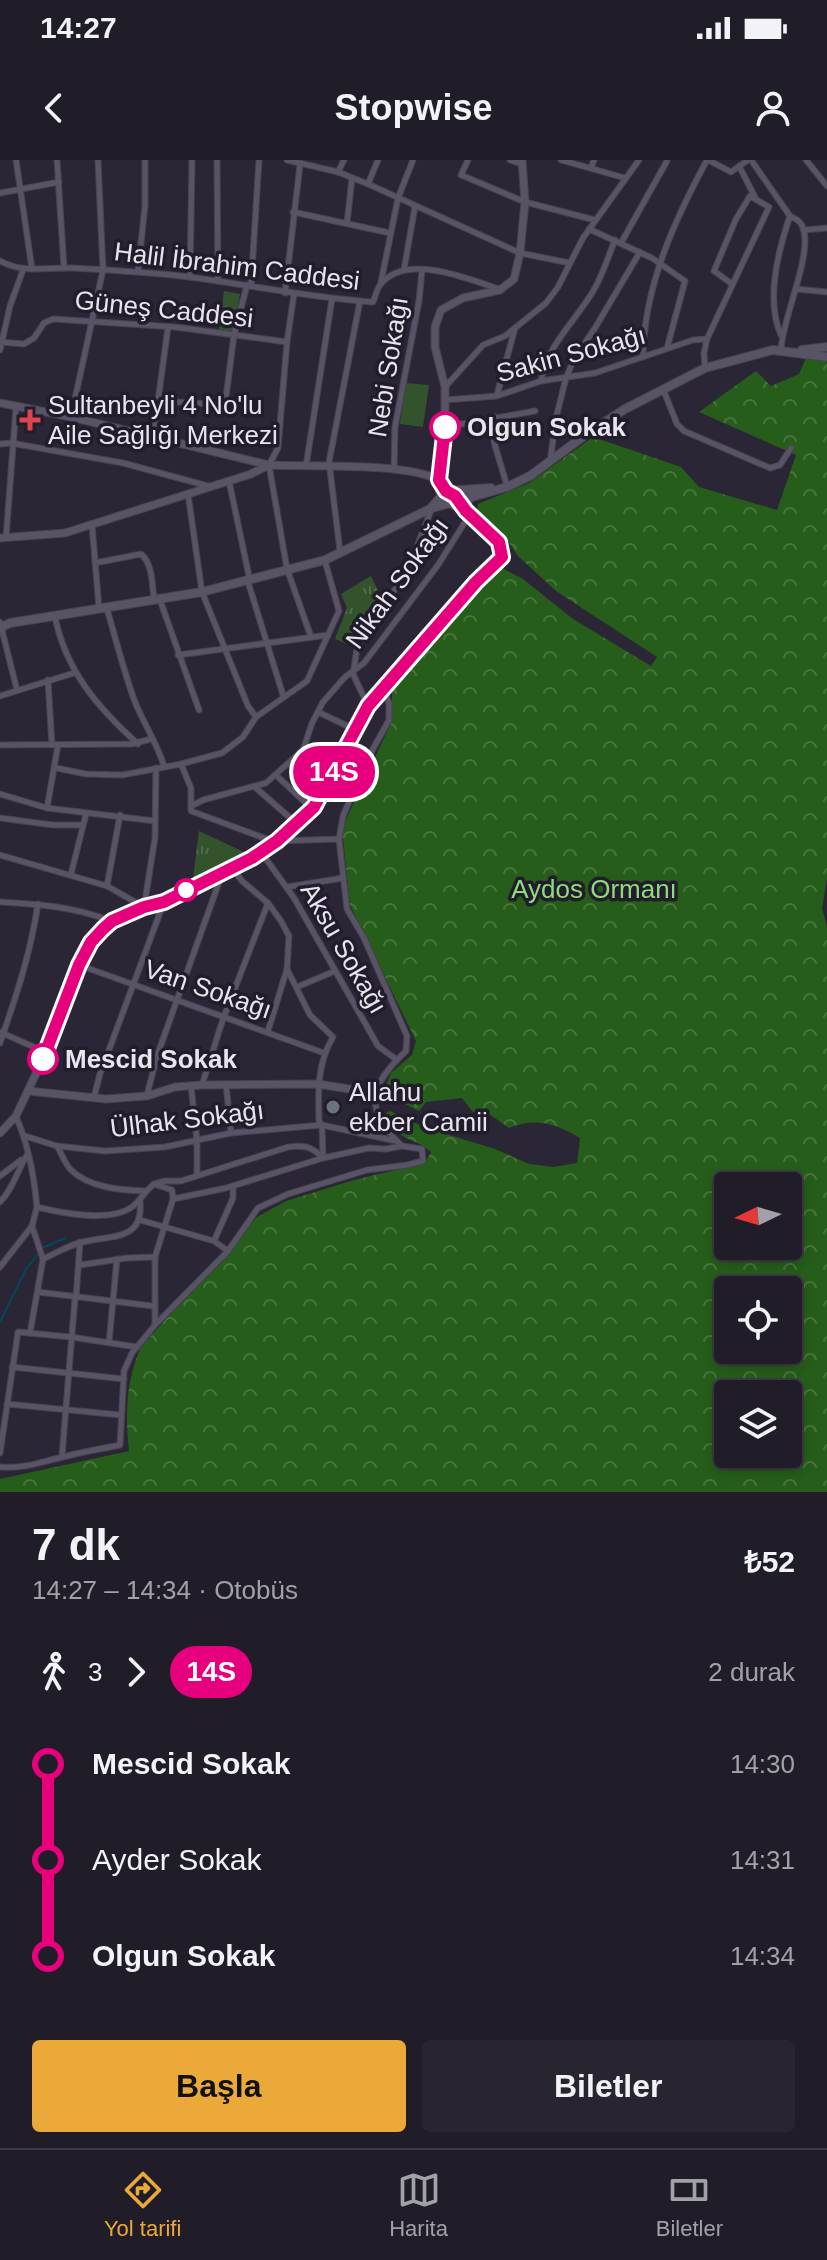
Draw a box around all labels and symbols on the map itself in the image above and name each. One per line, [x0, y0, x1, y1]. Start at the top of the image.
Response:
street label: Halil İbrahim Caddesi [113, 236, 361, 296]
street label: Güneş Caddesi [73, 285, 255, 333]
street label: Nebi Sokağı [362, 295, 414, 439]
street label: Sakin Sokağı [493, 320, 649, 388]
place label: Sultanbeyli 4 No'lu Aile Sağlığı Merkezi [48, 390, 278, 450]
marker: Sultanbeyli 4 No'lu Aile Sağlığı Merkezi [19, 409, 41, 431]
marker: Olgun Sokak [430, 412, 460, 442]
place label: Olgun Sokak [467, 412, 626, 442]
street label: Nikah Sokağı [339, 512, 455, 654]
line badge: 14S [288, 746, 380, 798]
park label: Aydos Ormanı [511, 874, 677, 904]
street label: Aksu Sokağı [295, 877, 393, 1019]
unlabelled marker [175, 879, 197, 901]
street label: Van Sokağı [140, 953, 276, 1025]
marker: Mescid Sokak [28, 1044, 58, 1074]
place label: Mescid Sokak [65, 1044, 238, 1074]
place label: Allahu ekber Camii [349, 1077, 488, 1137]
street label: Ülhak Sokağı [108, 1095, 266, 1143]
marker: Allahu ekber Camii [324, 1098, 342, 1116]
north arrow [714, 1172, 802, 1260]

